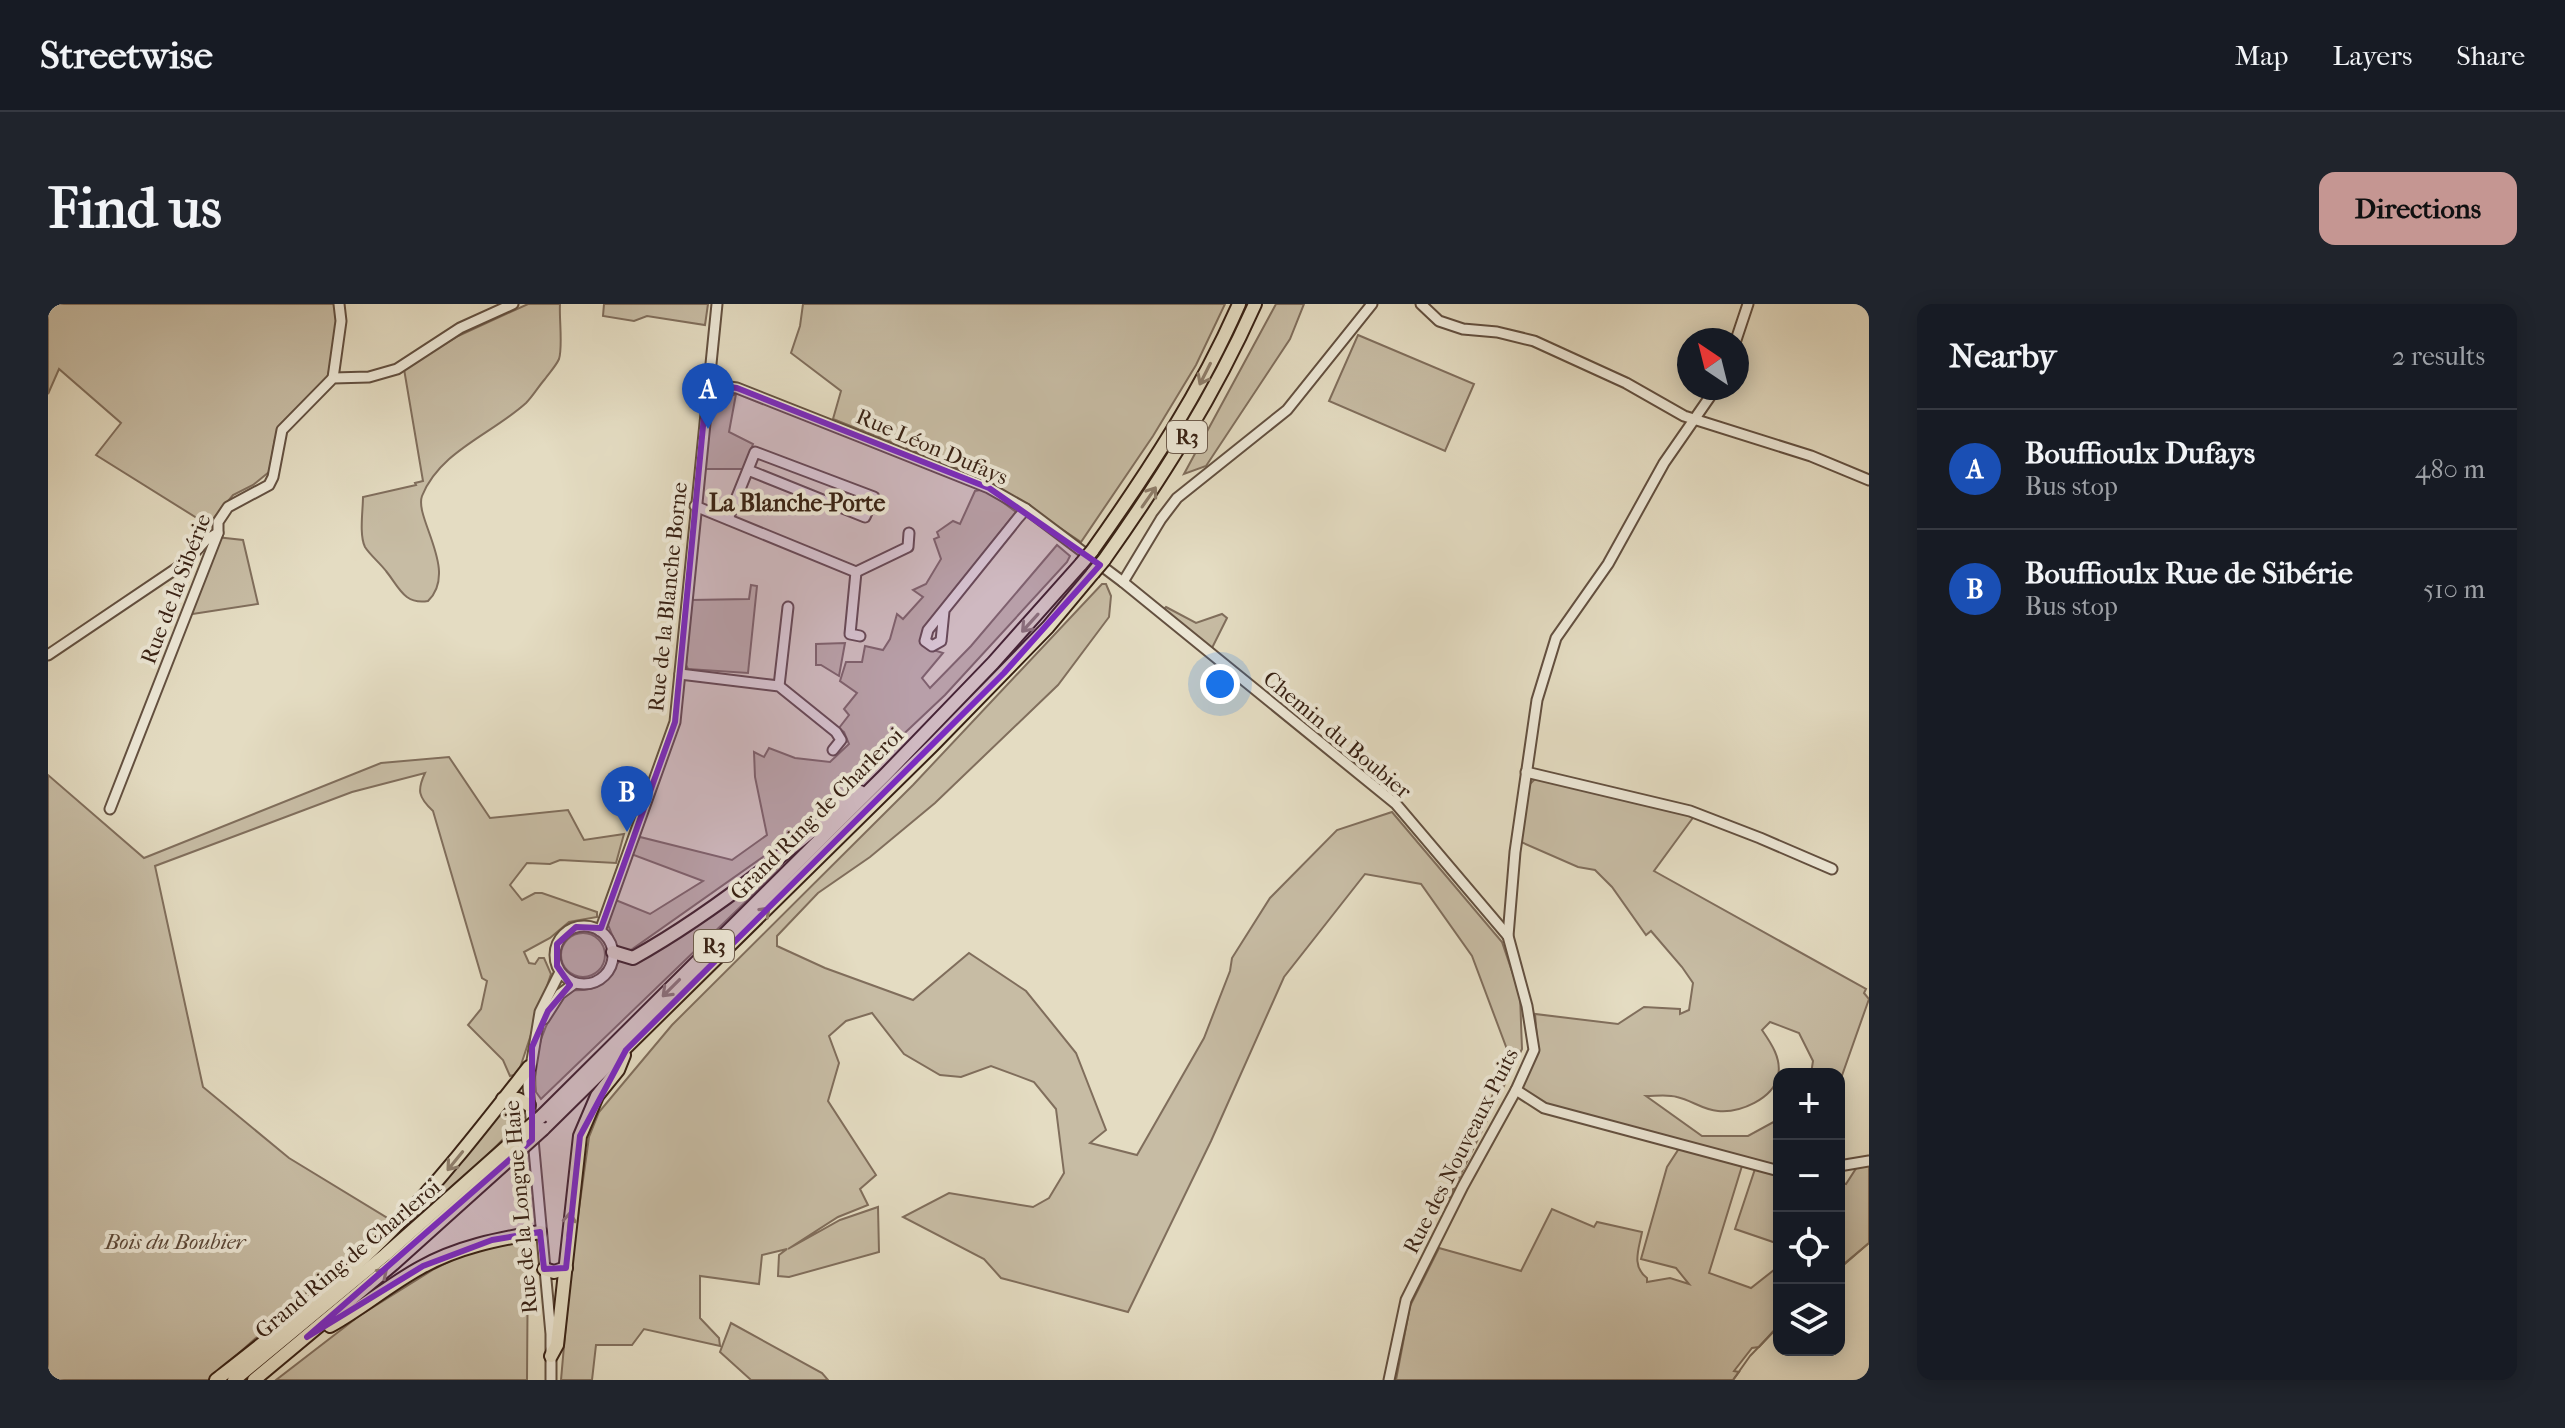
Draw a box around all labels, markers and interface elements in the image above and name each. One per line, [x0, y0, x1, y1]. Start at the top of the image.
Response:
text: Streetwise [40, 33, 213, 78]
text: Map [2235, 39, 2288, 72]
text: Layers [2332, 39, 2412, 72]
text: Share [2456, 39, 2525, 72]
button: Directions [2319, 172, 2517, 245]
text: Find us [48, 176, 222, 241]
north arrow [1677, 328, 1749, 400]
text: Nearby [1949, 336, 2056, 376]
text: 2 results [2392, 341, 2485, 372]
one-way arrow [1196, 362, 1212, 386]
pin: A [682, 363, 734, 429]
street label: Rue Léon Dufays [852, 403, 1012, 491]
road number: R3 [1167, 421, 1207, 453]
text: Bouffioulx Dufays [2025, 436, 2255, 471]
text: A [1967, 454, 1983, 485]
text: 480 m [2415, 454, 2485, 485]
text: Bus stop [2025, 471, 2118, 502]
street label: Rue de la Blanche Borne [643, 481, 693, 713]
one-way arrow [1141, 486, 1157, 508]
district label: La Blanche-Porte [709, 489, 885, 517]
street label: Rue de la Sibérie [135, 510, 217, 668]
text: Bouffioulx Rue de Sibérie [2025, 556, 2353, 591]
text: B [1967, 574, 1983, 605]
text: 510 m [2423, 574, 2485, 605]
text: Bus stop [2025, 591, 2118, 622]
one-way arrow [1021, 613, 1040, 633]
your location [1200, 664, 1240, 704]
street label: Chemin du Boubier [1258, 666, 1417, 805]
street label: Grand Ring de Charleroi [725, 722, 909, 906]
pin: B [601, 766, 653, 832]
one-way arrow [751, 907, 770, 926]
road number: R3 [694, 930, 734, 962]
one-way arrow [662, 978, 681, 998]
street label: Rue des Nouveaux Puits [1398, 1044, 1524, 1258]
map controls [1773, 1068, 1845, 1356]
button: + [1773, 1068, 1845, 1140]
street label: Rue de la Longue Haie [499, 1099, 543, 1315]
button: − [1773, 1140, 1845, 1212]
one-way arrow [446, 1150, 464, 1171]
street label: Grand Ring de Charleroi [250, 1174, 446, 1344]
one-way arrow [562, 1211, 577, 1238]
button: locate [1773, 1212, 1845, 1284]
park label: Bois du Boubier [104, 1229, 248, 1255]
one-way arrow [368, 1268, 388, 1286]
button: layers [1773, 1284, 1845, 1356]

